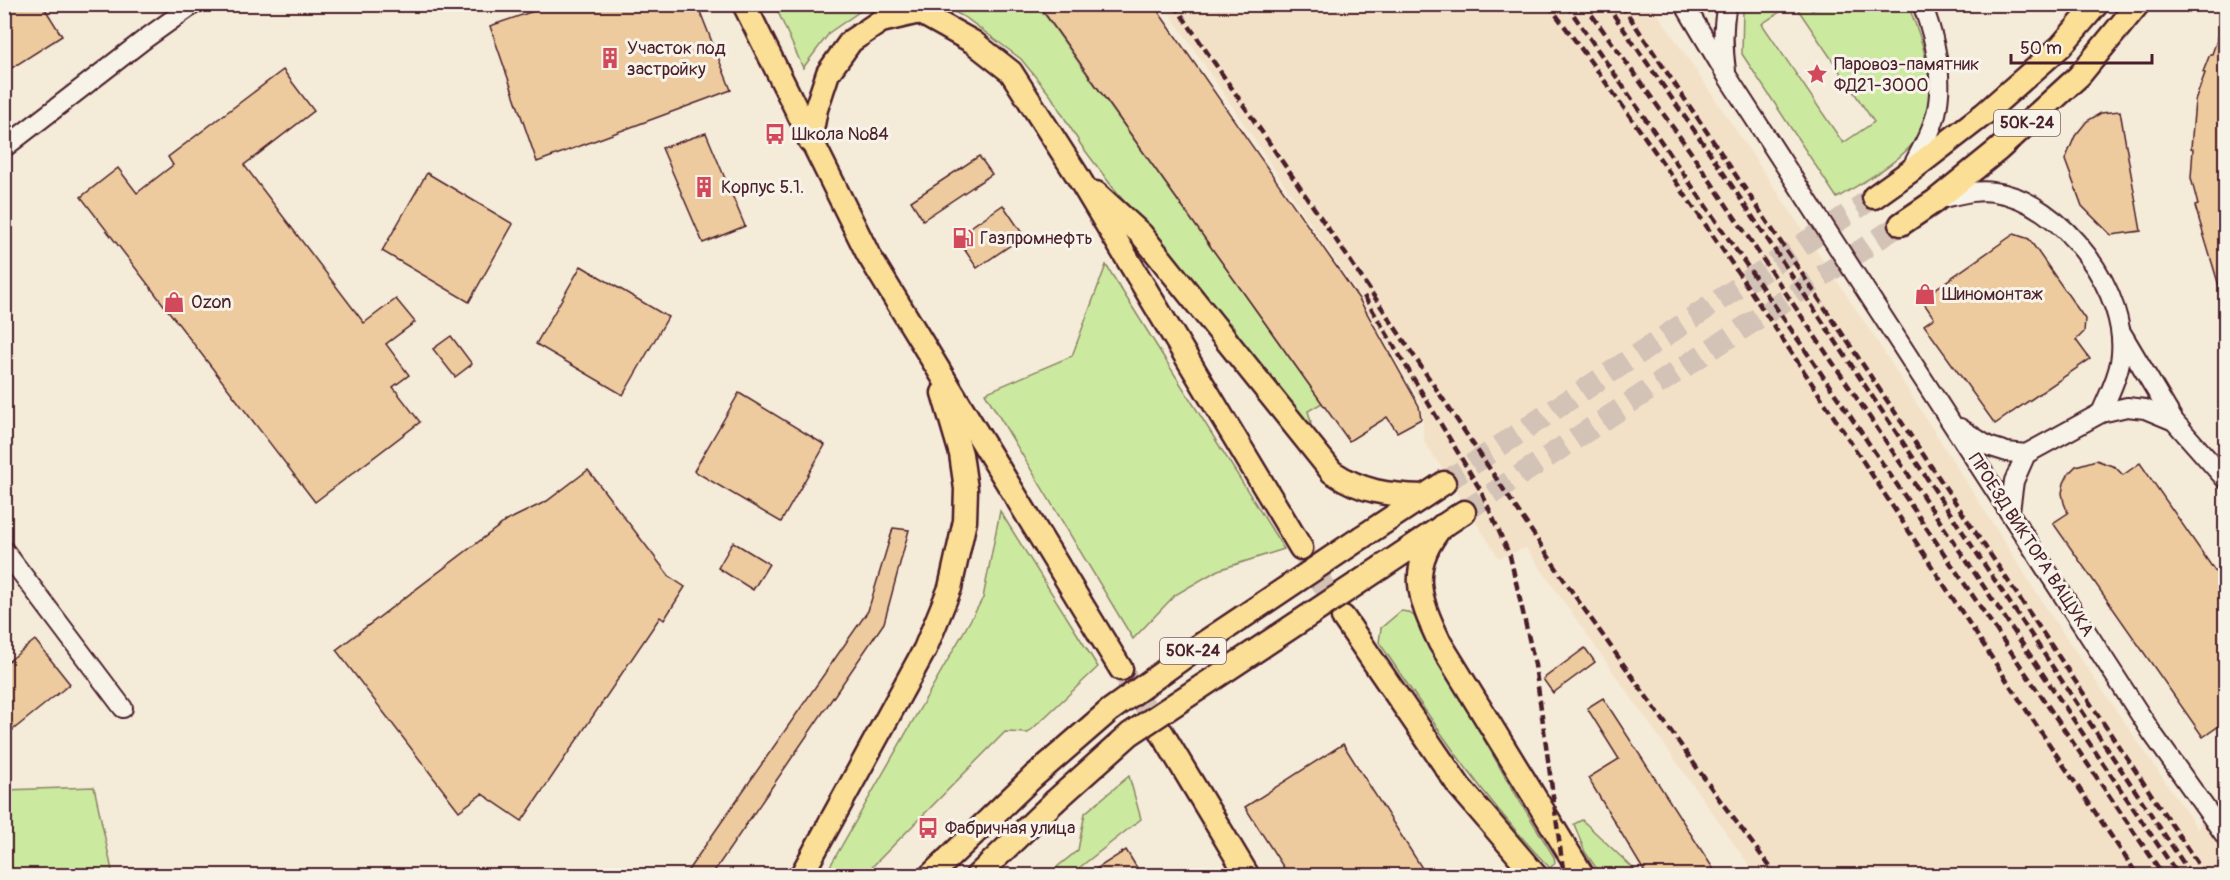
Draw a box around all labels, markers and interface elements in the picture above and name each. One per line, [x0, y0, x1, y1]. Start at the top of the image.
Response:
scale bar [2011, 27, 2152, 65]
place label: Участок под застройку [627, 37, 726, 81]
text: 50 m [2020, 37, 2062, 60]
building icon: Участок под застройку [598, 46, 622, 70]
place label: Паровоз-памятник ФД21-3000 [1834, 53, 1979, 97]
place icon: Паровоз-памятник ФД21-3000 [1805, 62, 1829, 86]
road number: 50К-24 [1994, 110, 2060, 136]
bus stop icon: Школа №84 [763, 122, 787, 146]
place label: Школа №84 [792, 123, 889, 146]
building icon: Корпус 5.1. [692, 175, 716, 199]
place label: Корпус 5.1. [721, 176, 804, 199]
fuel station icon: Газпромнефть [951, 226, 975, 250]
place label: Газпромнефть [980, 227, 1093, 250]
shop icon: Шиномонтаж [1913, 282, 1937, 306]
place label: Шиномонтаж [1942, 283, 2043, 306]
shop icon: Ozon [162, 290, 186, 314]
place label: Ozon [191, 291, 231, 314]
street label: ПРОЕЗД ВИКТОРА ВАЩУКА [1963, 449, 2099, 641]
road number: 50К-24 [1160, 638, 1226, 664]
bus stop icon: Фабричная улица [916, 816, 940, 840]
place label: Фабричная улица [945, 817, 1075, 840]

